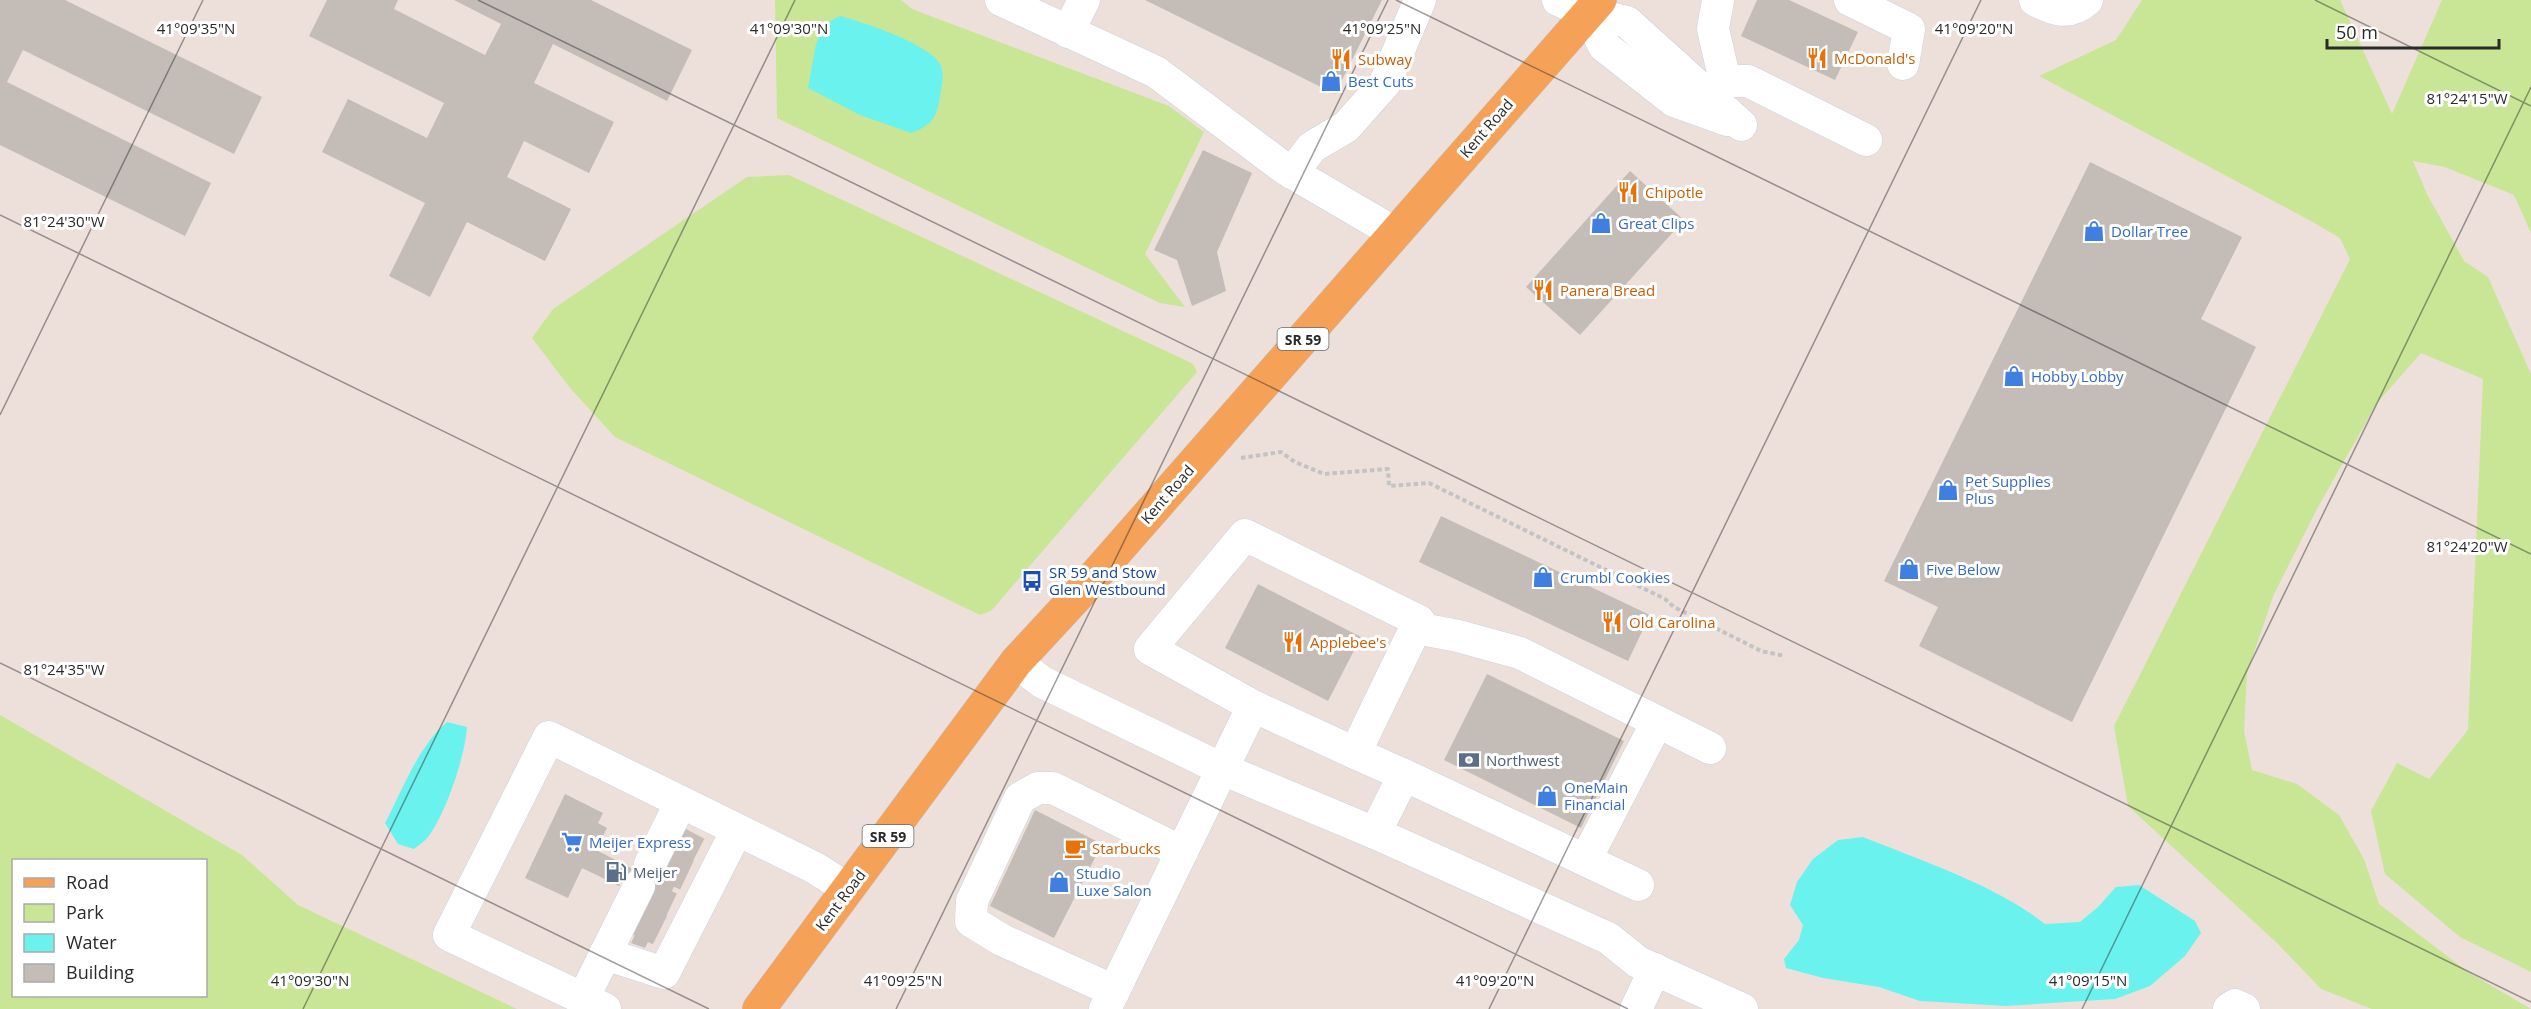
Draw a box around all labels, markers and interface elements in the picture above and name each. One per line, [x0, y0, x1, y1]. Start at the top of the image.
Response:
scale bar [2327, 12, 2500, 50]
text: 41°09'35"N [157, 18, 235, 38]
text: 41°09'30"N [750, 18, 828, 38]
text: 41°09'25"N [1343, 18, 1421, 38]
text: 41°09'20"N [1935, 18, 2013, 38]
text: 50 m [2336, 20, 2378, 44]
restaurant icon: McDonald's [1805, 46, 1829, 70]
restaurant icon: Subway [1329, 47, 1353, 71]
place label: McDonald's [1834, 48, 1916, 68]
place label: Subway [1358, 49, 1413, 69]
shop icon: Best Cuts [1319, 69, 1343, 93]
place label: Best Cuts [1348, 71, 1414, 91]
text: 81°24'15"W [2427, 88, 2508, 108]
street label: Kent Road [1455, 94, 1517, 162]
restaurant icon: Chipotle [1616, 180, 1640, 204]
place label: Chipotle [1645, 182, 1703, 202]
text: 81°24'30"W [24, 211, 105, 231]
shop icon: Great Clips [1589, 211, 1613, 235]
place label: Great Clips [1618, 213, 1694, 233]
shop icon: Dollar Tree [2082, 219, 2106, 243]
place label: Dollar Tree [2111, 221, 2188, 241]
restaurant icon: Panera Bread [1531, 278, 1555, 302]
place label: Panera Bread [1560, 280, 1655, 300]
road number: SR 59 [1278, 328, 1328, 350]
shop icon: Hobby Lobby [2002, 364, 2026, 388]
place label: Hobby Lobby [2031, 366, 2124, 386]
street label: Kent Road [1136, 460, 1198, 528]
place label: Pet Supplies Plus [1965, 471, 2051, 508]
shop icon: Pet Supplies Plus [1936, 478, 1960, 502]
text: 81°24'20"W [2427, 536, 2508, 556]
shop icon: Five Below [1897, 557, 1921, 581]
place label: Five Below [1926, 559, 2000, 579]
place label: SR 59 and Stow Glen Westbound [1049, 562, 1166, 599]
shop icon: Crumbl Cookies [1531, 565, 1555, 589]
place label: Crumbl Cookies [1560, 567, 1670, 587]
bus stop icon: SR 59 and Stow Glen Westbound [1020, 569, 1044, 593]
restaurant icon: Old Carolina [1600, 610, 1624, 634]
place label: Old Carolina [1629, 612, 1716, 632]
restaurant icon: Applebee's [1281, 630, 1305, 654]
place label: Applebee's [1310, 632, 1387, 652]
text: 81°24'35"W [24, 659, 105, 679]
bank icon: Northwest [1457, 748, 1481, 772]
place label: Northwest [1486, 750, 1560, 770]
place label: OneMain Financial [1564, 777, 1628, 814]
shop icon: OneMain Financial [1535, 784, 1559, 808]
road number: SR 59 [862, 825, 914, 847]
supermarket icon: Meijer Express [560, 830, 584, 854]
place label: Meijer Express [589, 832, 691, 852]
cafe icon: Starbucks [1063, 836, 1087, 860]
place label: Starbucks [1092, 838, 1161, 858]
legend [12, 859, 207, 997]
fuel station icon: Meijer [604, 860, 628, 884]
place label: Meijer [633, 862, 677, 882]
place label: Studio Luxe Salon [1076, 863, 1152, 900]
street label: Kent Road [810, 865, 870, 935]
text: Road [66, 870, 109, 894]
shop icon: Studio Luxe Salon [1047, 870, 1071, 894]
text: Park [66, 900, 104, 924]
text: Water [66, 930, 117, 954]
text: Building [66, 960, 134, 984]
text: 41°09'30"N [271, 970, 349, 990]
text: 41°09'25"N [864, 970, 942, 990]
text: 41°09'20"N [1456, 970, 1534, 990]
text: 41°09'15"N [2049, 970, 2127, 990]

